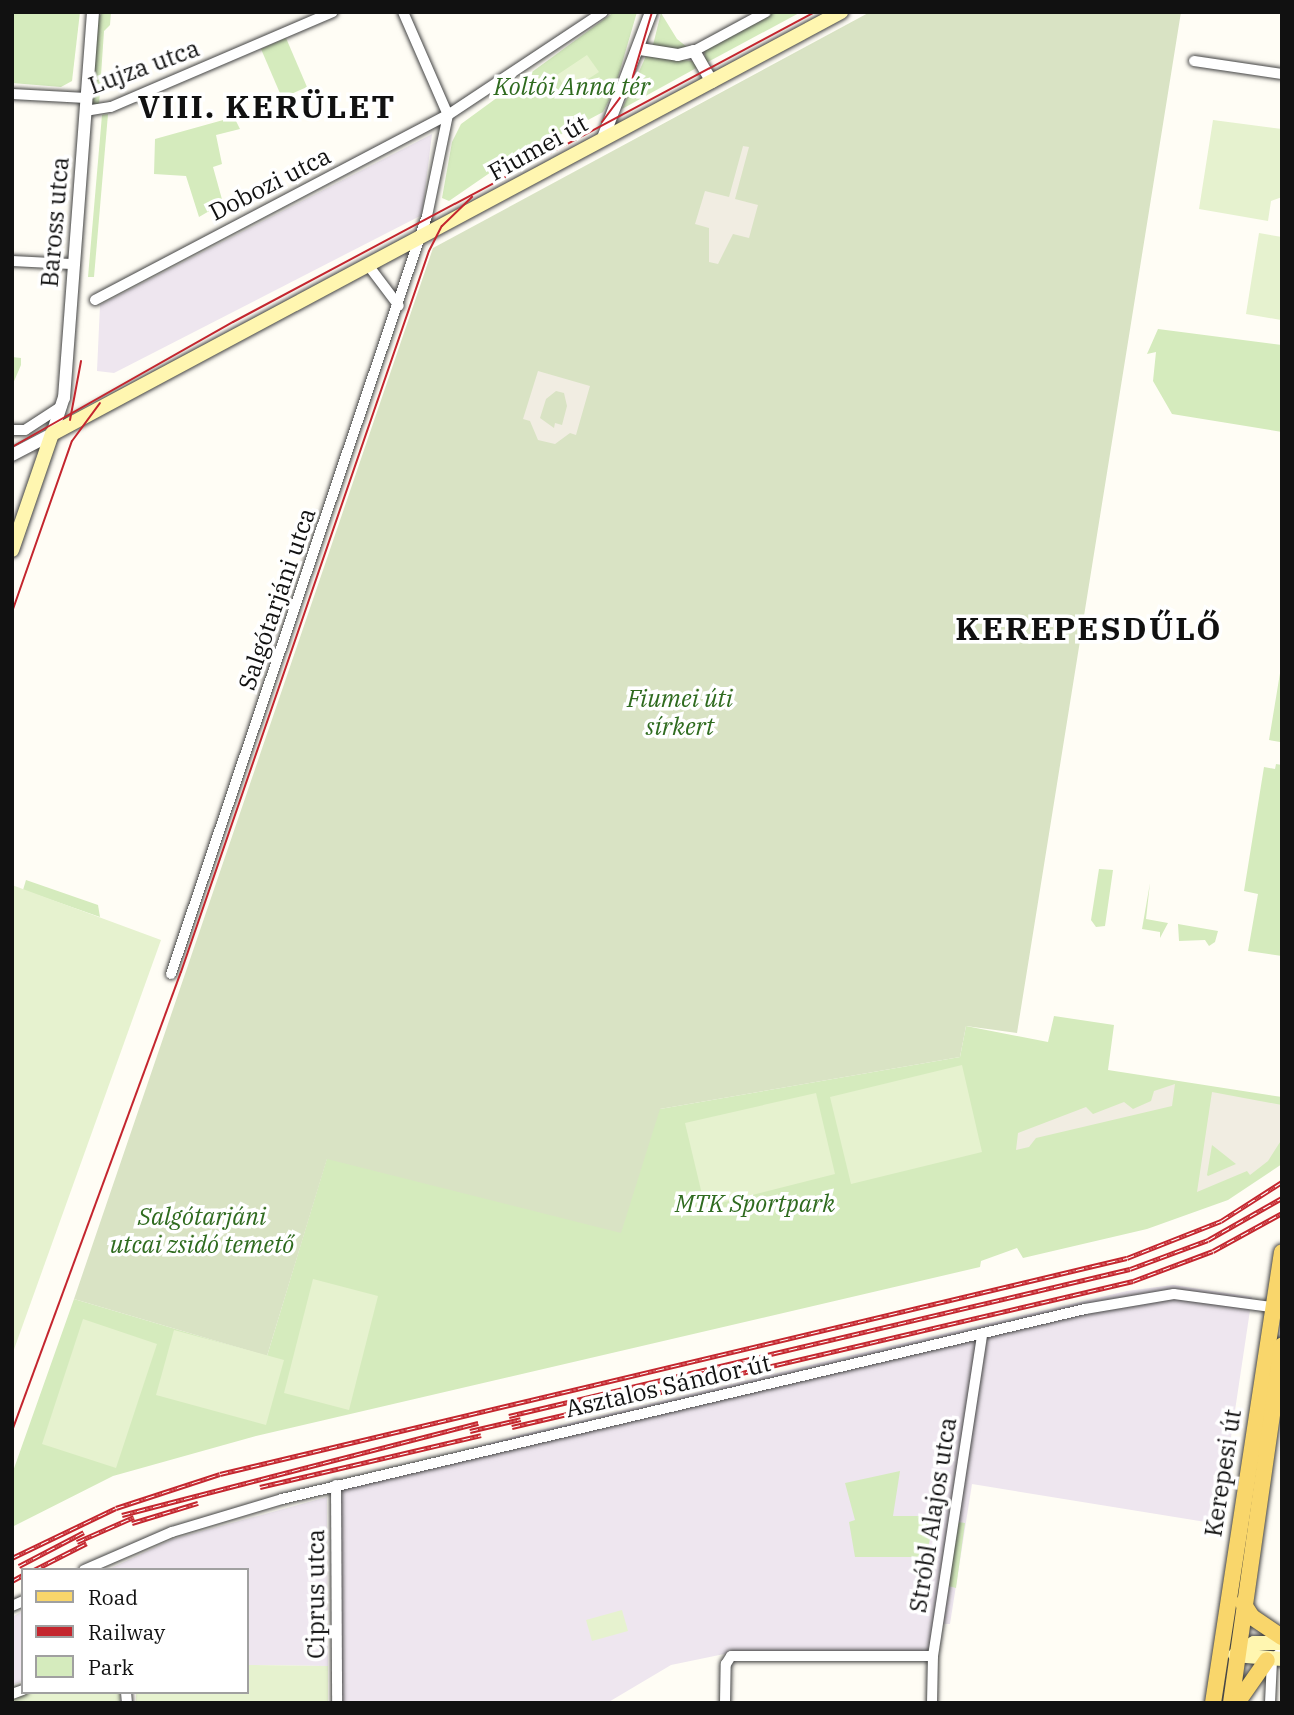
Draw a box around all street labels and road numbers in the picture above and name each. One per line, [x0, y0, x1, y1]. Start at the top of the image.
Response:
street label: Lujza utca [85, 34, 203, 100]
street label: Fiumei út [483, 109, 593, 187]
street label: Dobozi utca [204, 141, 336, 227]
street label: Baross utca [35, 156, 75, 288]
street label: Salgótarjáni utca [232, 504, 322, 694]
street label: Asztalos Sándor út [563, 1348, 773, 1424]
street label: Kerepesi út [1199, 1407, 1247, 1539]
street label: Stróbl Alajos utca [903, 1415, 963, 1615]
street label: Ciprus utca [302, 1529, 330, 1659]

